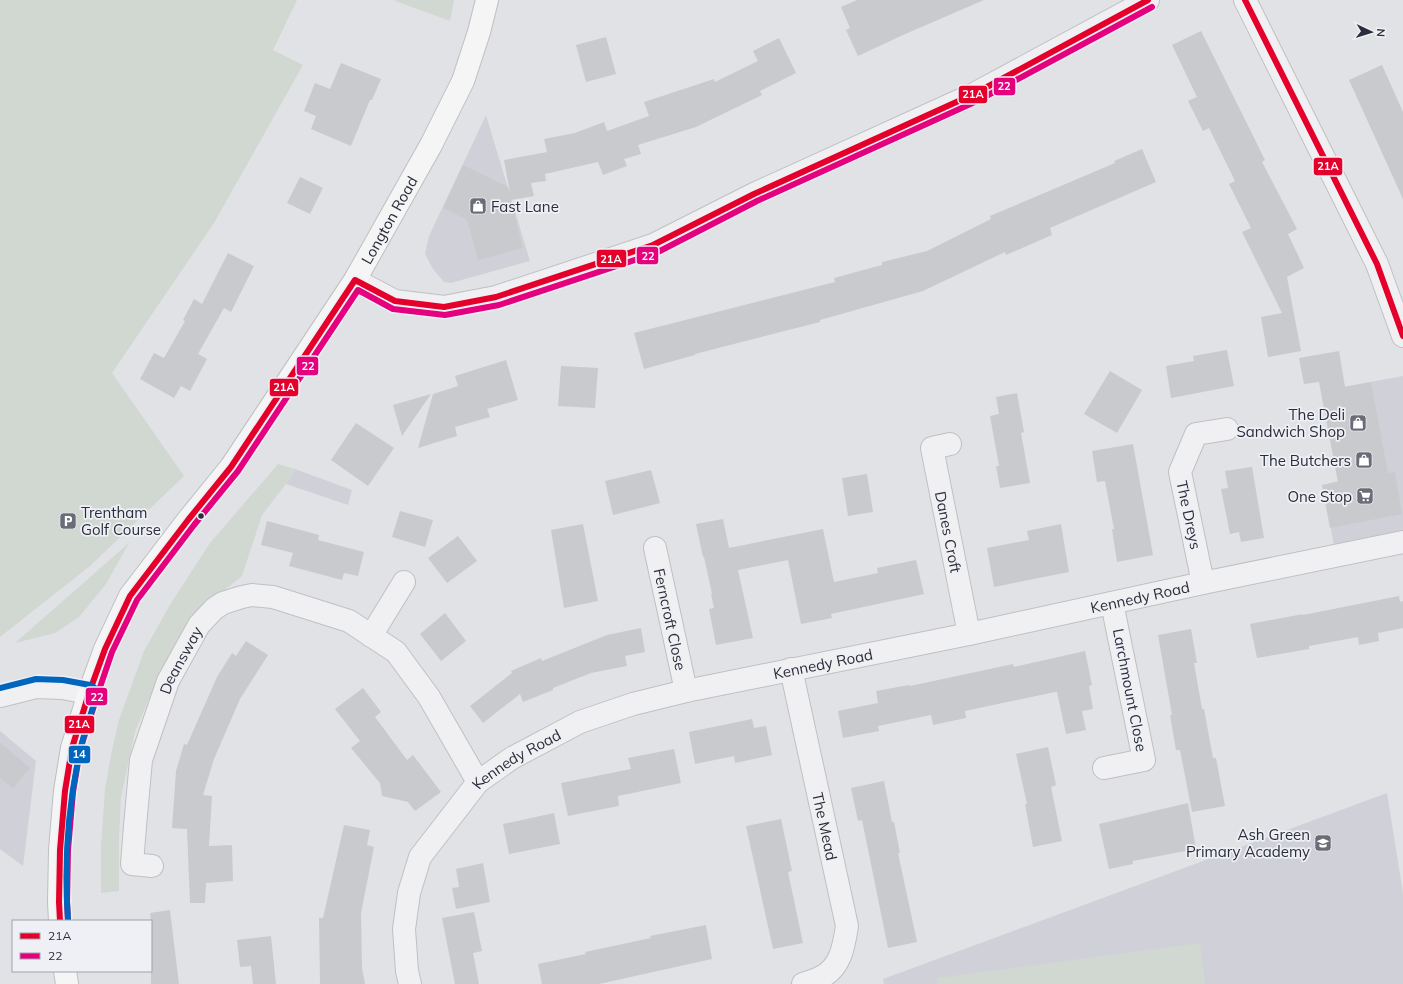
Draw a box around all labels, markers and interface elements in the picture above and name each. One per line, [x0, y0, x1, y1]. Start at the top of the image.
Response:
north arrow [1351, 12, 1391, 52]
text: N [1374, 28, 1388, 37]
line badge: 22 [993, 77, 1016, 96]
text: 22 [997, 79, 1011, 93]
line badge: 21A [958, 85, 988, 104]
text: 21A [962, 87, 984, 101]
line badge: 21A [1313, 157, 1343, 176]
text: 21A [1317, 159, 1339, 173]
street label: Longton Road [357, 173, 421, 267]
shop icon: Fast Lane [468, 196, 488, 216]
place label: Fast Lane [491, 197, 559, 216]
line badge: 22 [636, 246, 659, 265]
line badge: 21A [596, 249, 627, 268]
text: 22 [641, 249, 655, 263]
text: 21A [600, 252, 622, 266]
line badge: 22 [296, 356, 319, 376]
text: 22 [301, 359, 315, 373]
line badge: 21A [269, 378, 299, 397]
text: 21A [273, 380, 295, 394]
place label: The Deli Sandwich Shop [1236, 405, 1345, 441]
shop icon: The Deli Sandwich Shop [1348, 413, 1368, 433]
shop icon: The Butchers [1354, 450, 1374, 470]
place label: The Butchers [1260, 451, 1351, 470]
street label: The Dreys [1172, 479, 1206, 551]
supermarket icon: One Stop [1355, 486, 1375, 506]
place label: One Stop [1287, 487, 1352, 506]
street label: Danes Croft [931, 490, 966, 574]
place label: Trentham Golf Course [81, 503, 161, 539]
parking icon: Trentham Golf Course [58, 511, 78, 531]
unlabelled marker [196, 511, 206, 521]
street label: Ferncroft Close [650, 567, 691, 672]
street label: Kennedy Road [1089, 577, 1191, 617]
street label: Deansway [155, 623, 206, 696]
street label: Larchmount Close [1109, 627, 1151, 753]
street label: Kennedy Road [772, 644, 874, 683]
line badge: 22 [85, 687, 108, 706]
text: 22 [90, 690, 104, 704]
line badge: 21A [64, 715, 95, 734]
text: 21A [68, 717, 90, 731]
street label: Kennedy Road [467, 725, 564, 792]
line badge: 14 [68, 745, 91, 764]
text: 14 [72, 747, 86, 761]
street label: The Mead [809, 791, 842, 862]
place label: Ash Green Primary Academy [1186, 825, 1310, 861]
school or university icon: Ash Green Primary Academy [1313, 833, 1333, 853]
legend [12, 920, 152, 972]
text: 21A [48, 928, 71, 943]
text: 22 [48, 948, 62, 963]

